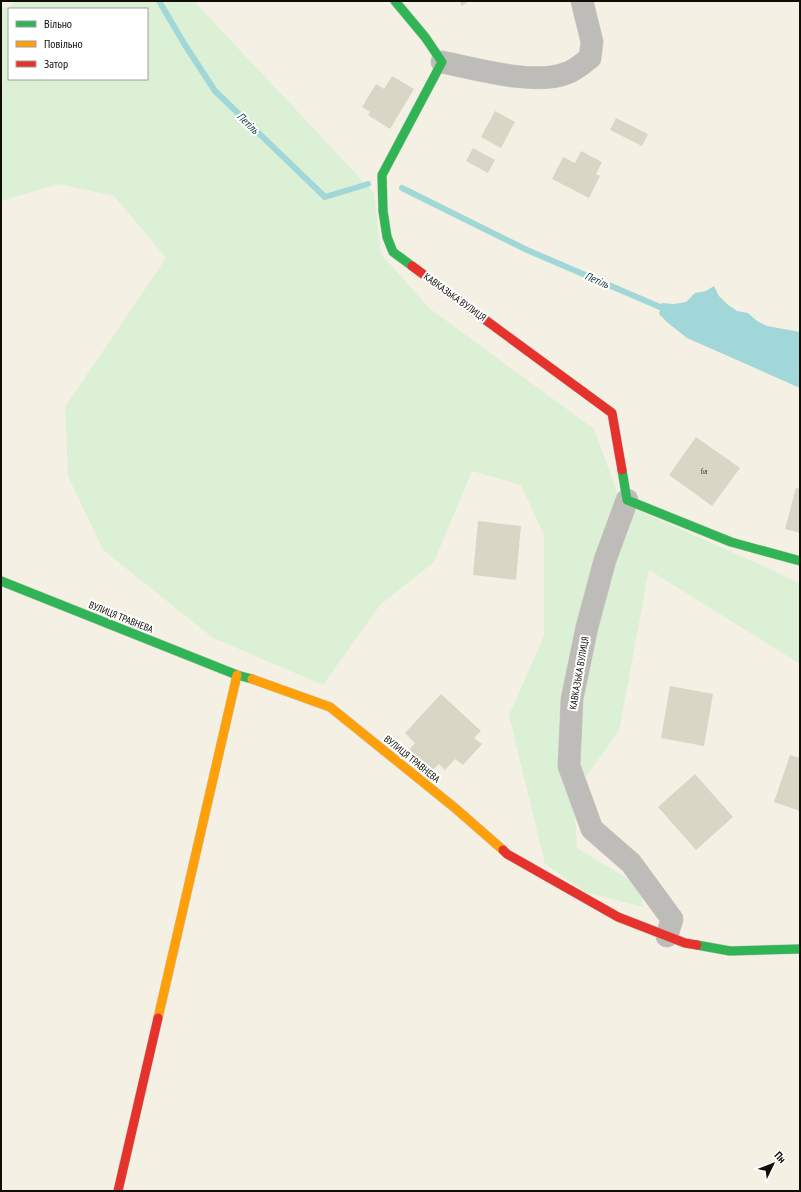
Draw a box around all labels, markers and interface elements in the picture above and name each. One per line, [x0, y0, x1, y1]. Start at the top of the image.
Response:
legend [8, 8, 148, 80]
text: Вільно [44, 16, 72, 31]
text: Повільно [44, 36, 83, 51]
text: Затор [44, 56, 68, 71]
water label: Петіль [234, 109, 262, 137]
water label: Петіль [583, 269, 612, 292]
street label: КАВКАЗЬКА ВУЛИЦЯ [421, 270, 489, 324]
house number: 6а [701, 466, 707, 476]
street label: ВУЛИЦЯ ТРАВНЕВА [87, 598, 155, 636]
street label: КАВКАЗЬКА ВУЛИЦЯ [566, 635, 592, 711]
street label: ВУЛИЦЯ ТРАВНЕВА [381, 732, 443, 786]
north arrow [753, 1144, 793, 1184]
text: Пн [772, 1149, 789, 1166]

